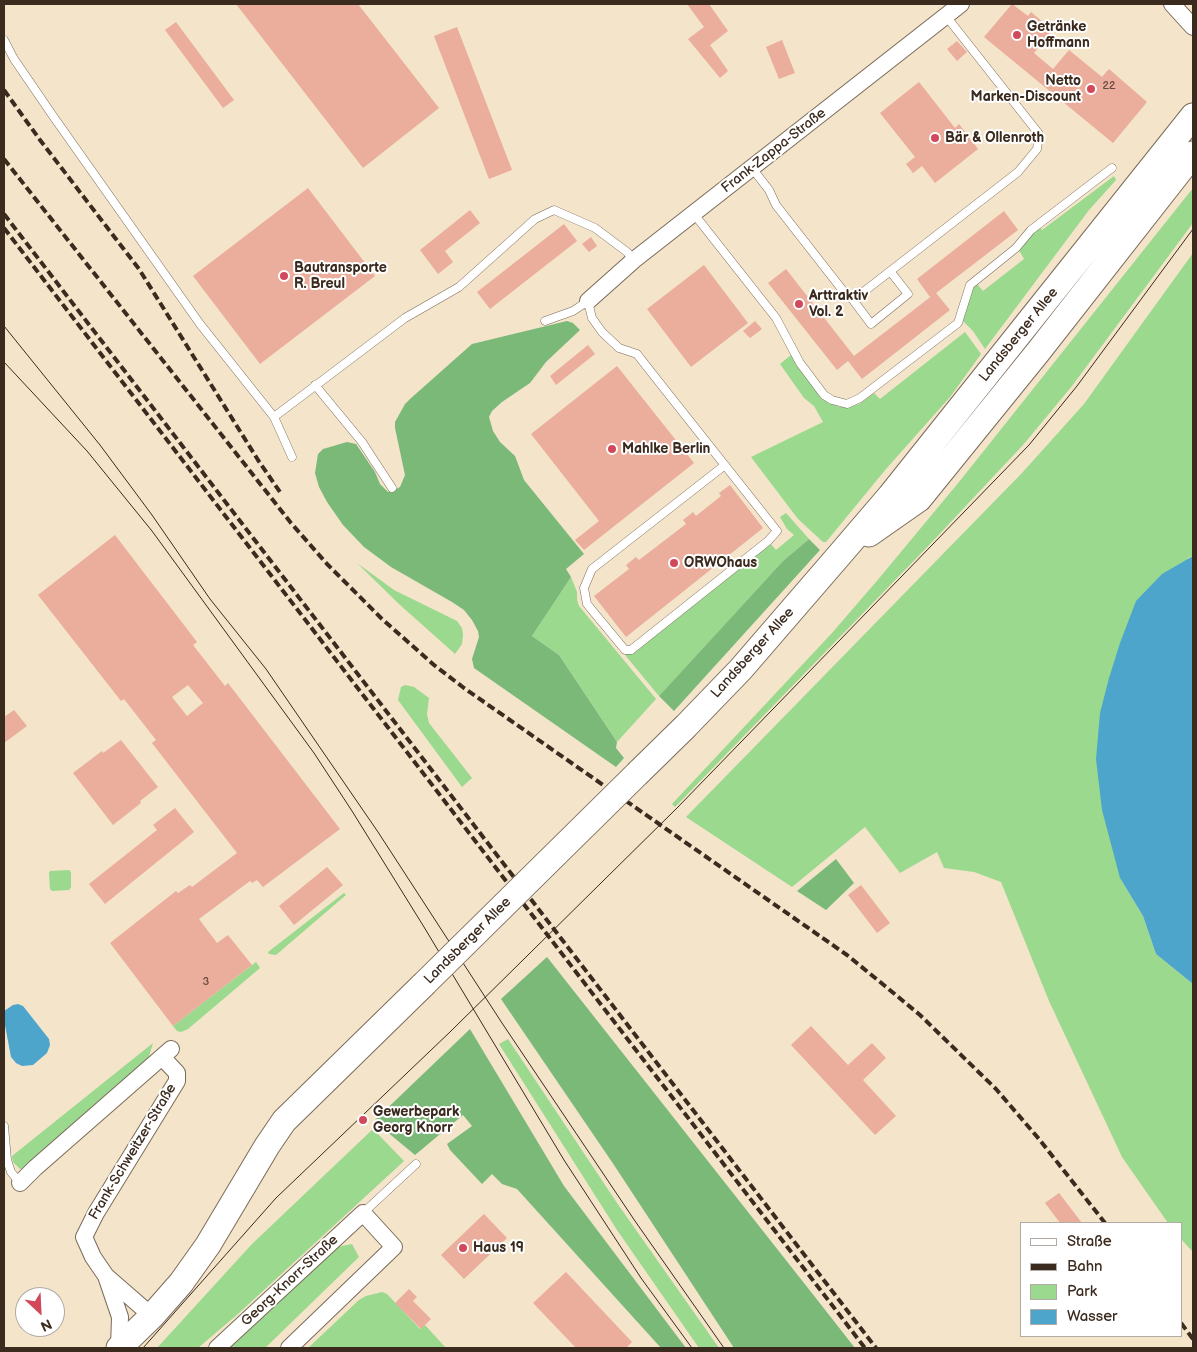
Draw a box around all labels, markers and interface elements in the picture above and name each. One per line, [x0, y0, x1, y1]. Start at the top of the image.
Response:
place label: Getränke Hoffmann [1027, 19, 1090, 52]
marker: Getränke Hoffmann [1011, 29, 1023, 41]
place label: Netto Marken-Discount [971, 73, 1081, 105]
house number: 22 [1103, 79, 1115, 93]
marker: Netto Marken-Discount [1085, 83, 1097, 95]
street label: Frank-Zappa-Straße [718, 105, 830, 197]
place label: Bär & Ollenroth [945, 130, 1044, 146]
marker: Bär & Ollenroth [929, 132, 941, 144]
place label: Bautransporte R. Breul [294, 260, 387, 292]
marker: Bautransporte R. Breul [278, 270, 290, 282]
street label: Landsberger Allee [976, 285, 1062, 385]
place label: Arttraktiv Vol. 2 [809, 288, 868, 321]
marker: Arttraktiv Vol. 2 [793, 298, 805, 310]
place label: Mahlke Berlin [622, 441, 710, 457]
marker: Mahlke Berlin [606, 443, 618, 455]
place label: ORWOhaus [684, 555, 757, 571]
marker: ORWOhaus [668, 557, 680, 569]
street label: Landsberger Allee [708, 604, 798, 702]
street label: Landsberger Allee [421, 894, 515, 988]
house number: 3 [203, 975, 209, 989]
street label: Frank-Schweitzer-Straße [86, 1081, 180, 1223]
place label: Gewerbepark Georg Knorr [373, 1104, 459, 1136]
marker: Gewerbepark Georg Knorr [357, 1114, 369, 1126]
legend [1020, 1222, 1182, 1337]
street label: Georg-Knorr-Straße [238, 1232, 342, 1330]
text: Straße [1067, 1232, 1112, 1251]
place label: Haus 19 [473, 1240, 524, 1256]
marker: Haus 19 [457, 1242, 469, 1254]
text: Bahn [1067, 1257, 1103, 1276]
text: Park [1067, 1282, 1097, 1301]
north arrow [15, 1287, 65, 1337]
text: Wasser [1067, 1307, 1117, 1326]
text: N [38, 1315, 54, 1335]

